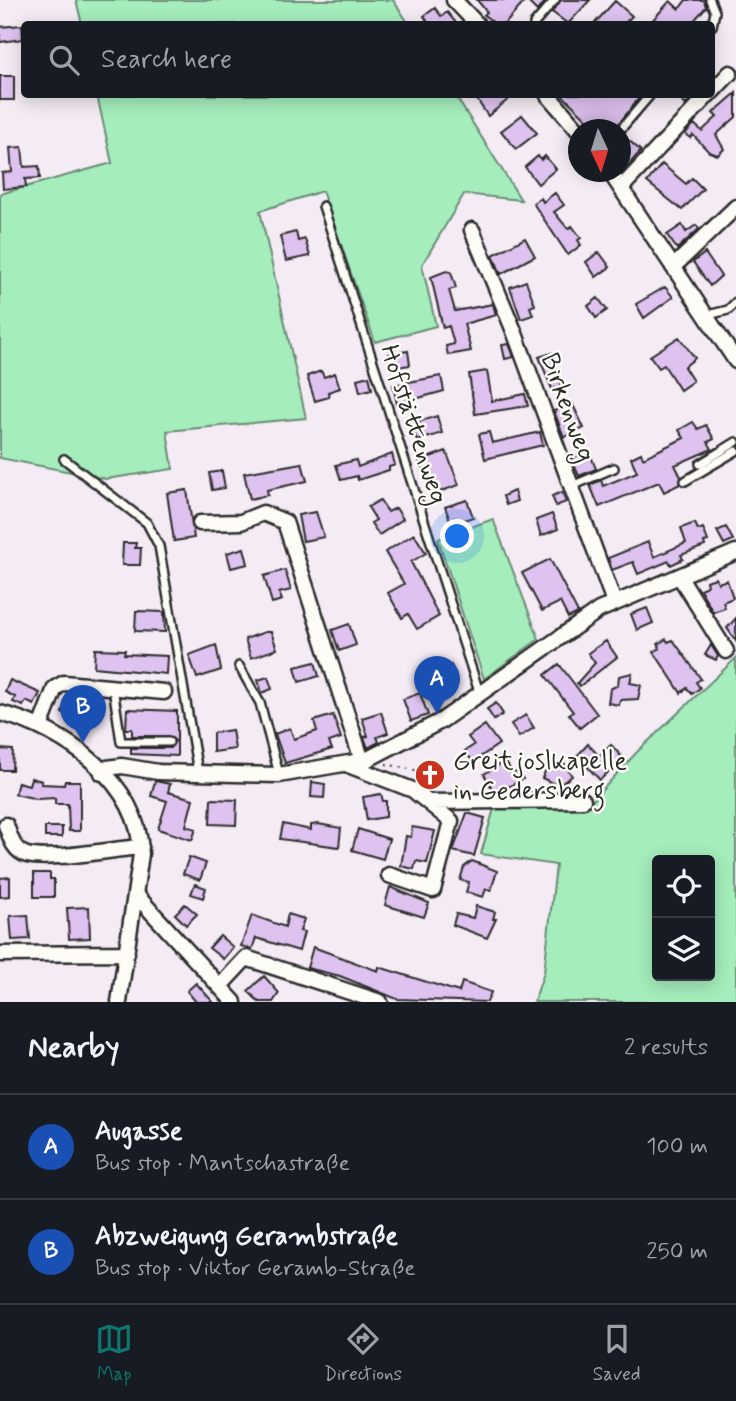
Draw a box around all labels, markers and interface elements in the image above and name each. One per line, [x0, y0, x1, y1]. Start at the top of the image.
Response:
search box [21, 21, 715, 98]
icon: search [45, 41, 83, 79]
text: Search here [101, 43, 232, 77]
north arrow [568, 119, 631, 182]
street label: Hofstättenweg [369, 341, 455, 509]
street label: Birkenweg [530, 349, 602, 467]
your location [440, 519, 474, 553]
pin: A [414, 656, 460, 714]
pin: B [60, 685, 106, 743]
place label: Greitjoslkapelle in Gedersberg [453, 745, 627, 812]
church icon: Greitjoslkapelle in Gedersberg [413, 758, 447, 792]
map controls [652, 855, 715, 981]
button: locate [652, 855, 715, 918]
button: layers [652, 918, 715, 981]
text: Nearby [28, 1028, 119, 1067]
text: 2 results [624, 1033, 708, 1063]
text: Augasse [95, 1115, 183, 1149]
text: A [43, 1132, 59, 1162]
text: 100 m [646, 1132, 708, 1162]
text: Bus stop · Mantschastraße [95, 1149, 350, 1179]
text: Abzweigung Gerambstraße [95, 1220, 398, 1254]
text: B [44, 1237, 58, 1267]
text: 250 m [646, 1237, 708, 1267]
text: Bus stop · Viktor Geramb-Straße [95, 1254, 416, 1284]
tab: Map [95, 1320, 133, 1387]
tab: Directions [324, 1320, 402, 1387]
tab: Saved [593, 1320, 641, 1387]

